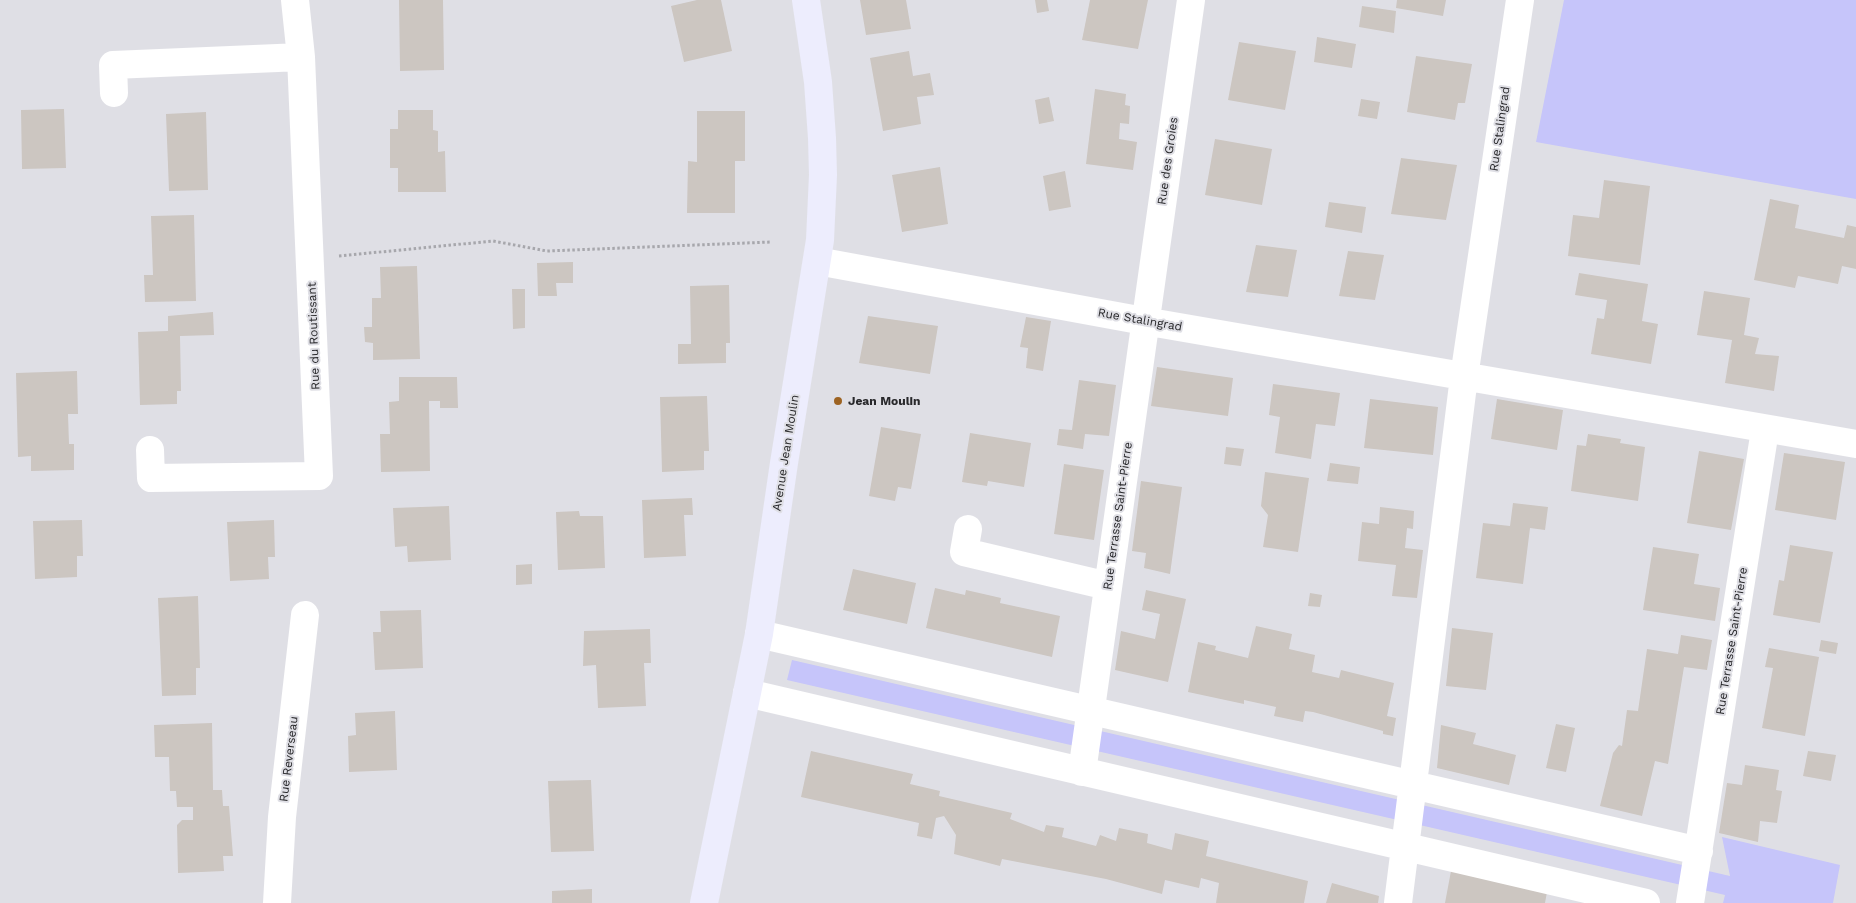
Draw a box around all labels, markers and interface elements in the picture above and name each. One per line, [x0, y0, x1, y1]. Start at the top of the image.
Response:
street label: Rue Stalingrad [1487, 86, 1513, 172]
street label: Rue des Groies [1155, 116, 1181, 206]
street label: Rue du Routissant [305, 282, 323, 390]
street label: Rue Stalingrad [1097, 305, 1183, 335]
street label: Avenue Jean Moulin [770, 394, 802, 512]
place label: Jean Moulin [848, 394, 920, 408]
marker: Jean Moulin [832, 395, 844, 407]
street label: Rue Terrasse Saint-Pierre [1100, 441, 1136, 591]
street label: Rue Terrasse Saint-Pierre [1713, 566, 1751, 716]
street label: Rue Reverseau [277, 715, 301, 803]

